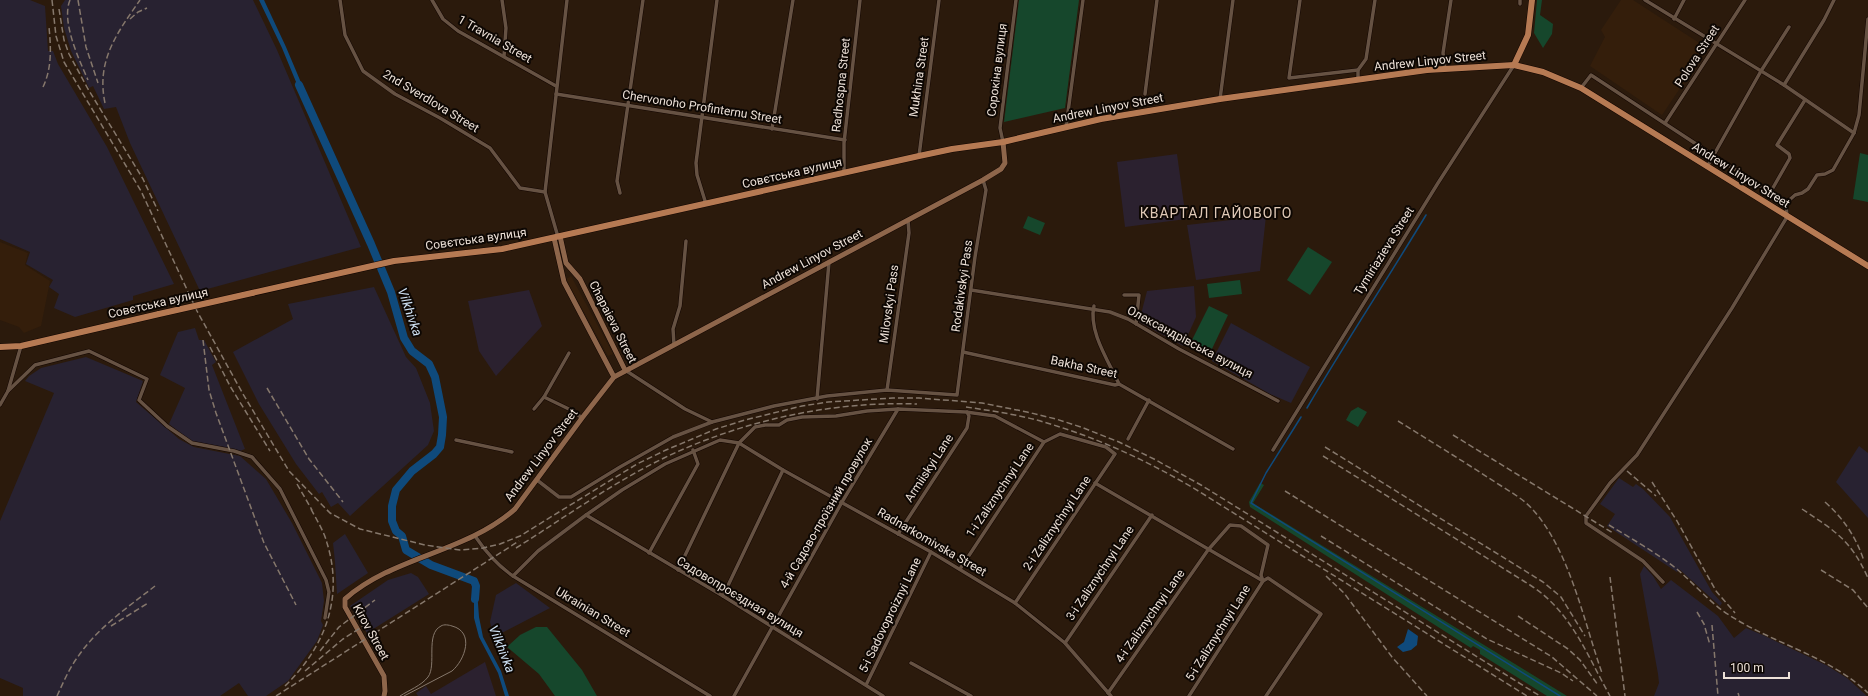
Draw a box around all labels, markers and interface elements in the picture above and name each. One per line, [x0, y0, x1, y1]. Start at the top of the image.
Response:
street label: 1 Travnia Street [456, 12, 535, 66]
street label: Polova Street [1672, 22, 1722, 90]
street label: Сорокіна вулиця [984, 23, 1010, 117]
street label: Mukhina Street [906, 36, 932, 118]
street label: Radhospna Street [829, 37, 853, 133]
street label: Andrew Linyov Street [1373, 48, 1487, 74]
street label: 2nd Sverdlova Street [380, 67, 482, 135]
street label: Chervonoho Profinternu Street [621, 87, 783, 127]
street label: Andrew Linyov Street [1052, 90, 1165, 126]
street label: Andrew Linyov Street [1690, 139, 1792, 211]
street label: Совєтська вулиця [741, 155, 843, 191]
street label: Tymiriazieva Street [1351, 204, 1417, 298]
district label: КВАРТАЛ ГАЙОВОГО [1140, 205, 1292, 221]
street label: Совєтська вулиця [425, 225, 527, 253]
street label: Andrew Linyov Street [759, 226, 865, 292]
street label: Rodakivskyi Pass [949, 239, 975, 333]
street label: Milovskyi Pass [877, 264, 901, 344]
street label: Chapaieva Street [586, 279, 640, 365]
street label: Совєтська вулиця [107, 285, 209, 321]
water label: Vilkhivka [395, 286, 425, 338]
street label: Олександрівська вулиця [1125, 303, 1255, 381]
street label: Bakha Street [1049, 353, 1119, 381]
street label: Andrew Linyov Street [502, 406, 580, 504]
street label: Armiiskyi Lane [902, 431, 956, 505]
street label: 4-й Садово-проїзний провулок [777, 435, 875, 591]
street label: 1-i Zaliznychnyi Lane [963, 440, 1037, 540]
street label: 2-i Zaliznychnyi Lane [1020, 473, 1094, 573]
street label: Radnarkomivska Street [875, 505, 989, 579]
street label: 3-i Zaliznychnyi Lane [1063, 523, 1137, 623]
street label: Садовопроєздная вулиця [674, 554, 806, 640]
street label: 5-i Sadovoproiznyi Lane [856, 555, 924, 675]
street label: 4-i Zaliznychnyi Lane [1112, 567, 1188, 665]
street label: 5-i Zaliznychnyi Lane [1183, 582, 1253, 684]
street label: Ukrainian Street [553, 584, 633, 640]
street label: Kirov Street [350, 602, 392, 662]
water label: Vilkhivka [486, 623, 518, 675]
scale bar [1724, 654, 1789, 680]
text: 100 m [1730, 661, 1764, 675]

